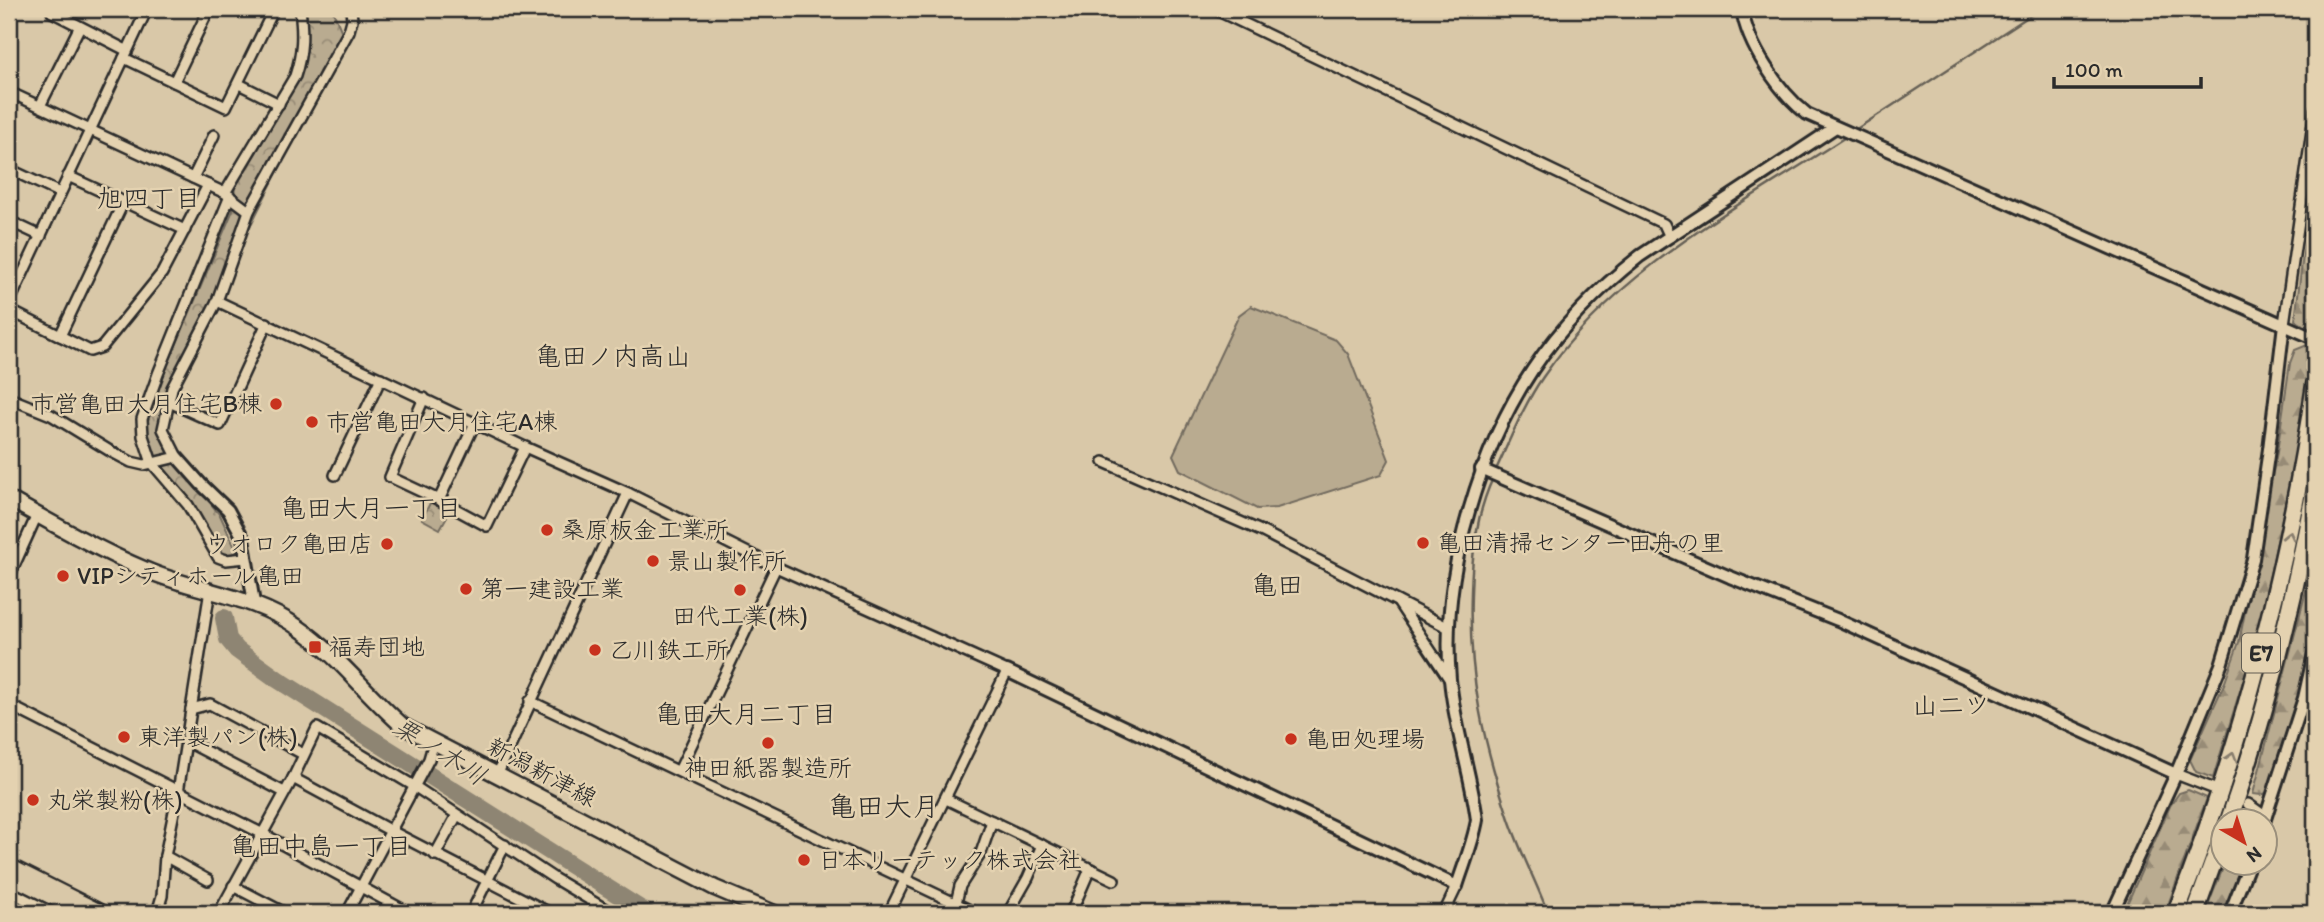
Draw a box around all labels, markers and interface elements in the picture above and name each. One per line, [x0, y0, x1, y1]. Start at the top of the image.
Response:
scale bar [2054, 46, 2202, 90]
text: 100 m [2065, 57, 2123, 82]
district label: 旭四丁目 [97, 182, 201, 214]
district label: 亀田ノ内高山 [535, 340, 691, 372]
place label: 市営亀田大月住宅B棟 [30, 389, 262, 418]
marker: 市営亀田大月住宅B棟 [268, 396, 284, 412]
place label: 市営亀田大月住宅A棟 [326, 407, 557, 436]
marker: 市営亀田大月住宅A棟 [304, 414, 320, 430]
district label: 亀田大月一丁目 [280, 492, 462, 524]
place label: 桑原板金工業所 [561, 515, 729, 544]
marker: 桑原板金工業所 [539, 522, 555, 538]
place label: 亀田清掃センター田舟の里 [1437, 528, 1724, 557]
place label: ウオロク亀田店 [205, 529, 373, 558]
one-way arrow [2280, 530, 2295, 542]
marker: 亀田清掃センター田舟の里 [1415, 535, 1431, 551]
marker: ウオロク亀田店 [379, 536, 395, 552]
place label: 景山製作所 [667, 546, 787, 575]
marker: 景山製作所 [645, 553, 661, 569]
place label: VIPシティホール亀田 [77, 561, 304, 590]
marker: VIPシティホール亀田 [55, 568, 71, 584]
district label: 亀田 [1251, 569, 1303, 601]
place label: 第一建設工業 [480, 574, 624, 603]
marker: 第一建設工業 [458, 581, 474, 597]
marker: 田代工業(株) [732, 582, 748, 598]
place label: 田代工業(株) [672, 601, 808, 630]
place label: 福寿団地 [329, 632, 425, 661]
road number: E7 [2242, 634, 2280, 673]
place label: 乙川鉄工所 [609, 635, 729, 664]
marker: 福寿団地 [307, 639, 323, 655]
marker: 乙川鉄工所 [587, 642, 603, 658]
district label: 山二ツ [1912, 689, 1990, 721]
district label: 亀田大月二丁目 [655, 698, 837, 730]
water label: 栗ノ木川 [387, 710, 493, 792]
place label: 東洋製パン(株) [138, 722, 298, 751]
place label: 亀田処理場 [1305, 724, 1425, 753]
marker: 東洋製パン(株) [116, 729, 132, 745]
street label: 新潟新津線 [482, 731, 602, 813]
marker: 亀田処理場 [1283, 731, 1299, 747]
marker: 神田紙器製造所 [760, 735, 776, 751]
one-way arrow [2223, 751, 2238, 763]
place label: 神田紙器製造所 [684, 753, 852, 782]
place label: 丸栄製粉(株) [47, 785, 183, 814]
district label: 亀田大月 [828, 789, 940, 823]
marker: 丸栄製粉(株) [25, 792, 41, 808]
north arrow [2208, 806, 2278, 876]
district label: 亀田中島一丁目 [230, 830, 412, 862]
text: N [2242, 842, 2267, 868]
place label: 日本リーテック株式会社 [818, 845, 1082, 874]
marker: 日本リーテック株式会社 [796, 852, 812, 868]

